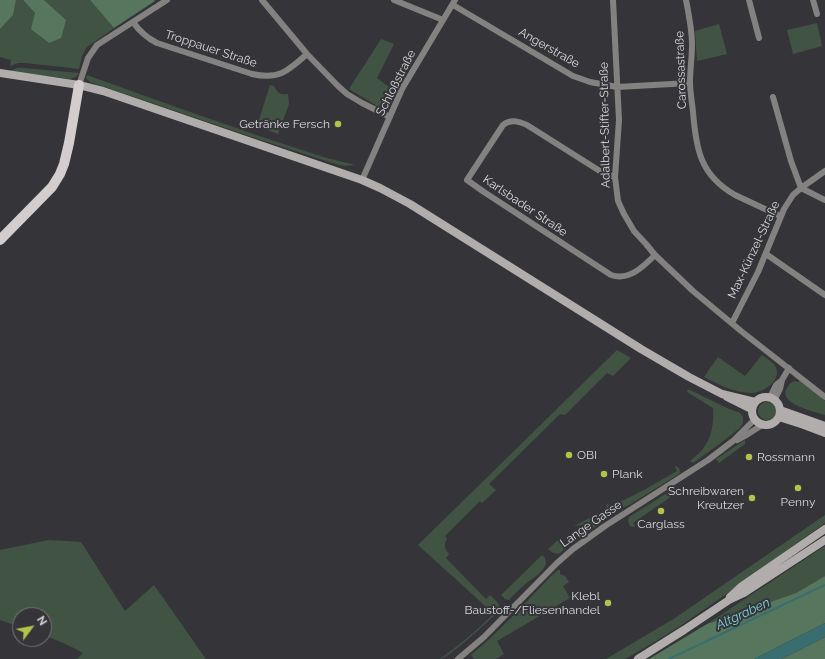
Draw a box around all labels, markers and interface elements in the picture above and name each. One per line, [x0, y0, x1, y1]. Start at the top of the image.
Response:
street label: Angerstraße [516, 25, 582, 71]
street label: Troppauer Straße [163, 27, 259, 71]
street label: Carossastraße [672, 31, 690, 109]
street label: Schloßstraße [373, 48, 419, 118]
street label: Adalbert-Stifter-Straße [597, 62, 613, 188]
place label: Getränke Fersch [239, 117, 330, 131]
marker: Getränke Fersch [333, 119, 343, 129]
street label: Karlsbader Straße [480, 172, 570, 240]
street label: Max-Künzel-Straße [725, 199, 783, 301]
place label: OBI [577, 448, 597, 462]
marker: OBI [564, 450, 574, 460]
place label: Rossmann [757, 450, 815, 464]
marker: Rossmann [744, 452, 754, 462]
place label: Plank [612, 467, 643, 481]
marker: Plank [599, 469, 609, 479]
marker: Penny [793, 483, 803, 493]
place label: Schreibwaren Kreutzer [668, 484, 744, 512]
marker: Schreibwaren Kreutzer [747, 493, 757, 503]
place label: Penny [781, 495, 815, 509]
street label: Lange Gasse [557, 498, 625, 550]
marker: Carglass [656, 506, 666, 516]
place label: Carglass [637, 517, 685, 531]
place label: Klebl Baustoff-/Fliesenhandel [464, 589, 600, 617]
water label: Altgraben [714, 595, 772, 633]
marker: Klebl Baustoff-/Fliesenhandel [603, 598, 613, 608]
north arrow [12, 607, 52, 647]
text: N [34, 614, 49, 628]

